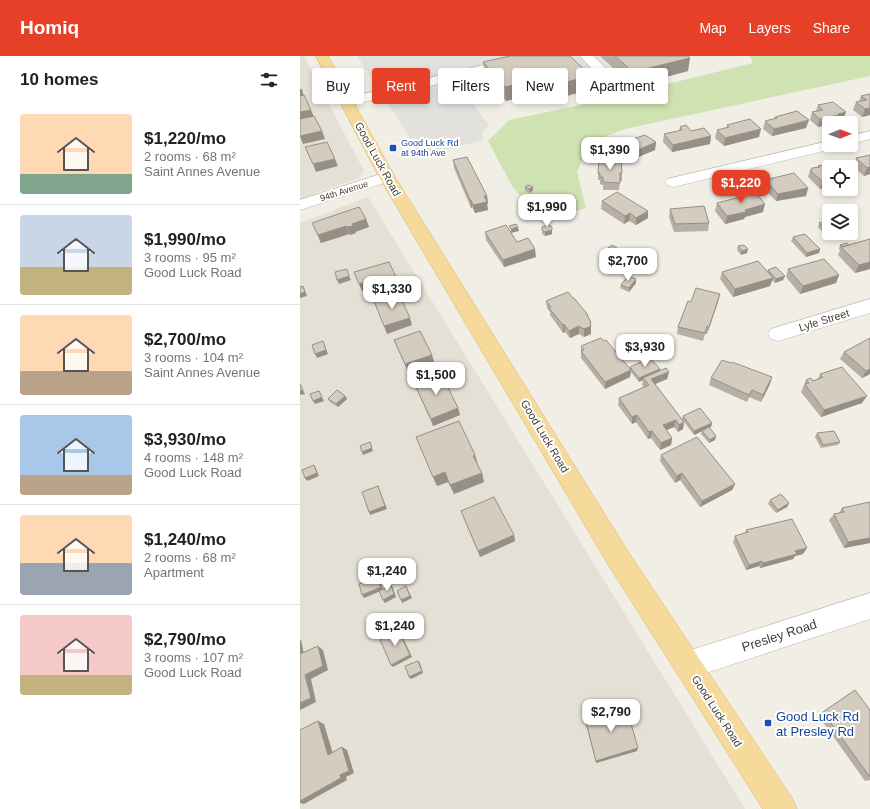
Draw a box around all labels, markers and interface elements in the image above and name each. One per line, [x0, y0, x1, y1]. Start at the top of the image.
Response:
text: Homiq [20, 17, 79, 38]
text: Map [699, 20, 727, 36]
text: Layers [749, 20, 791, 36]
text: Share [813, 20, 850, 36]
chip: Buy [312, 68, 364, 104]
chip: Rent [372, 68, 430, 104]
chip: Filters [438, 68, 504, 104]
chip: New [512, 68, 568, 104]
chip: Apartment [576, 68, 668, 104]
icon: filters [258, 69, 280, 91]
text: 10 homes [20, 70, 98, 89]
north arrow [822, 116, 858, 152]
map controls [822, 116, 858, 240]
street label: Good Luck Road [353, 120, 403, 198]
text: $1,220/mo [144, 129, 226, 148]
icon: home [52, 130, 100, 178]
pin: $1,390 [577, 137, 643, 171]
place label: Good Luck Rd at 94th Ave [401, 138, 459, 158]
text: $1,390 [590, 142, 630, 157]
marker: Good Luck Rd at 94th Ave [388, 143, 398, 153]
text: 2 rooms · 68 m² [144, 149, 236, 164]
button: locate [822, 160, 858, 196]
text: Saint Annes Avenue [144, 164, 260, 179]
pin: $1,220 [708, 170, 774, 204]
text: $1,220 [721, 175, 761, 190]
street label: 94th Avenue [319, 179, 369, 203]
pin: $1,990 [514, 194, 580, 228]
text: $1,990 [527, 199, 567, 214]
button: layers [822, 204, 858, 240]
text: $1,990/mo [144, 230, 226, 249]
icon: home [52, 231, 100, 279]
pin: $2,700 [595, 248, 661, 282]
text: 3 rooms · 95 m² [144, 250, 236, 265]
text: $2,700 [608, 253, 648, 268]
text: Good Luck Road [144, 265, 242, 280]
pin: $1,330 [359, 276, 425, 310]
text: $1,330 [372, 281, 412, 296]
street label: Lyle Street [797, 307, 851, 333]
text: $2,700/mo [144, 330, 226, 349]
icon: home [52, 331, 100, 379]
pin: $3,930 [612, 334, 678, 368]
text: $3,930 [625, 339, 665, 354]
text: 3 rooms · 104 m² [144, 350, 243, 365]
pin: $1,500 [403, 362, 469, 396]
text: Saint Annes Avenue [144, 365, 260, 380]
text: $1,500 [416, 367, 456, 382]
street label: Good Luck Road [519, 398, 571, 474]
text: $3,930/mo [144, 430, 226, 449]
icon: home [52, 431, 100, 479]
text: 4 rooms · 148 m² [144, 450, 243, 465]
text: Good Luck Road [144, 465, 242, 480]
text: $1,240/mo [144, 530, 226, 549]
icon: home [52, 531, 100, 579]
text: 2 rooms · 68 m² [144, 550, 236, 565]
pin: $1,240 [354, 558, 420, 592]
text: $1,240 [367, 563, 407, 578]
text: Apartment [144, 565, 204, 580]
pin: $1,240 [362, 613, 428, 647]
street label: Presley Road [740, 616, 819, 655]
text: $1,240 [375, 618, 415, 633]
text: $2,790/mo [144, 630, 226, 649]
icon: home [52, 631, 100, 679]
text: 3 rooms · 107 m² [144, 650, 243, 665]
text: Good Luck Road [144, 665, 242, 680]
street label: Good Luck Road [689, 673, 745, 749]
pin: $2,790 [578, 699, 644, 733]
text: $2,790 [591, 704, 631, 719]
place label: Good Luck Rd at Presley Rd [776, 709, 859, 739]
marker: Good Luck Rd at Presley Rd [763, 718, 773, 728]

